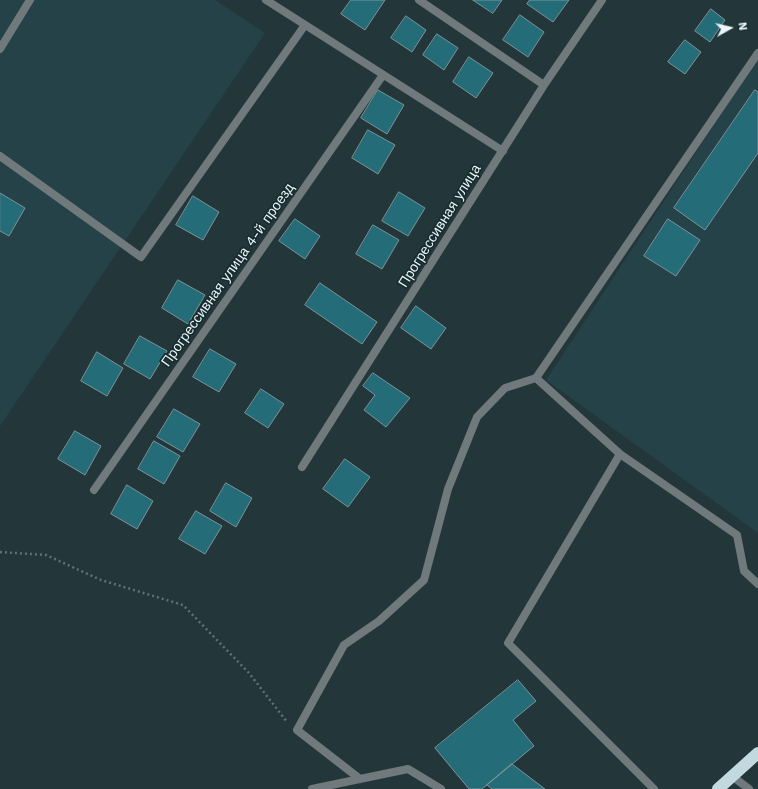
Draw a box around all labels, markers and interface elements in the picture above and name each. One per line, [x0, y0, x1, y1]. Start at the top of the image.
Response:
north arrow [710, 8, 750, 48]
text: N [735, 21, 749, 31]
street label: Прогрессивная улица [395, 161, 485, 291]
street label: Прогрессивная улица 4-й проезд [158, 180, 298, 370]

